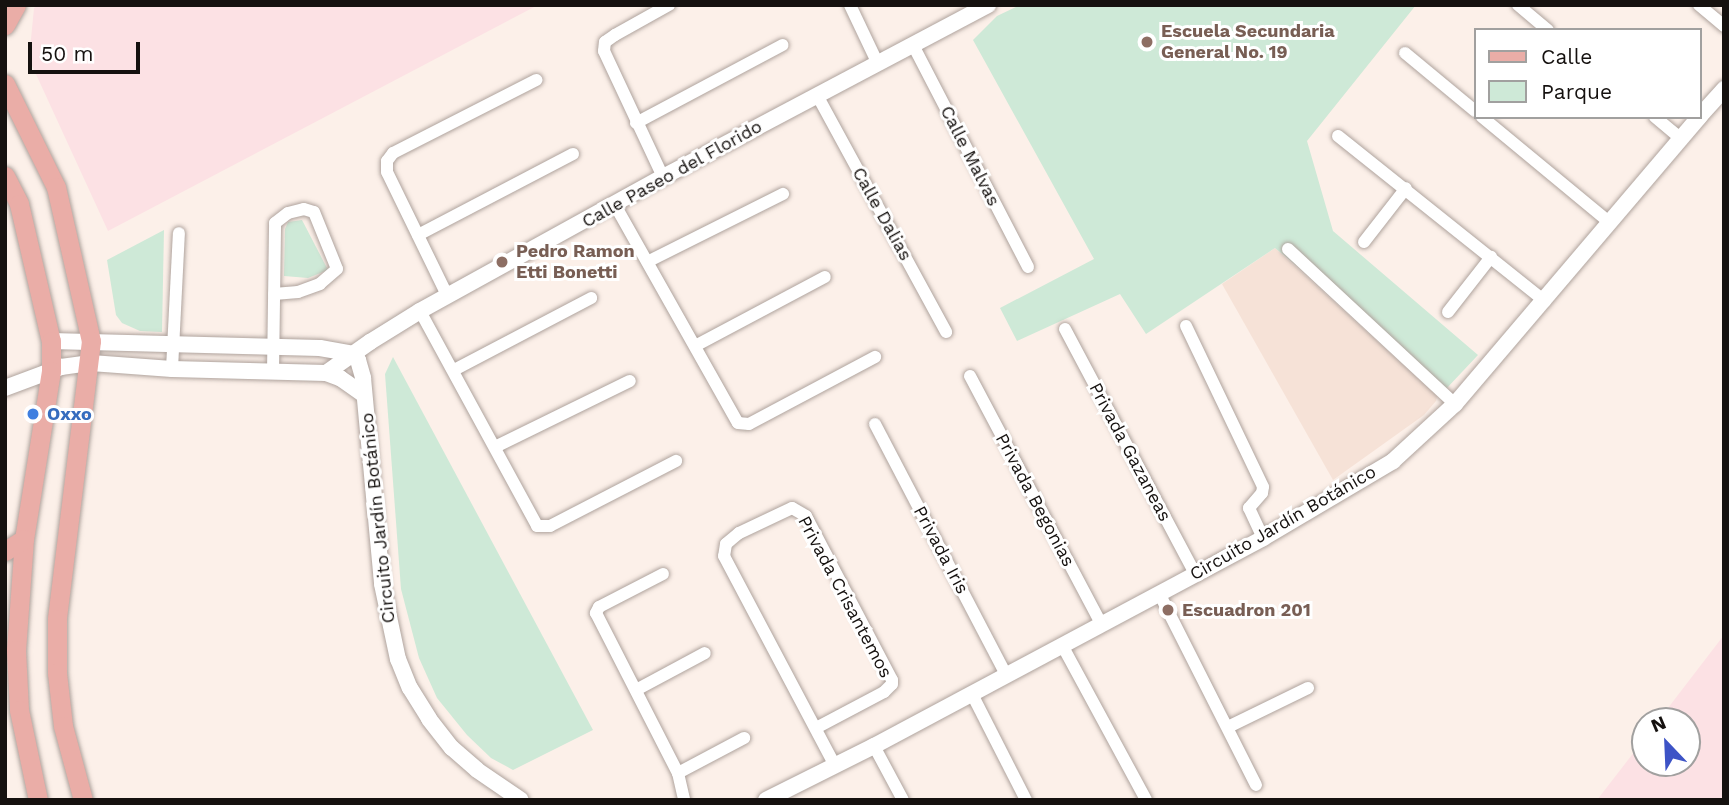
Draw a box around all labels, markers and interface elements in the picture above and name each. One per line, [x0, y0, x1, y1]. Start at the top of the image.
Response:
place label: Escuela Secundaria General No. 19 [1161, 21, 1335, 64]
scale bar [32, 28, 144, 72]
legend [1474, 28, 1701, 119]
marker: Escuela Secundaria General No. 19 [1139, 34, 1155, 50]
text: 50 m [41, 41, 93, 66]
text: Calle [1541, 44, 1592, 69]
text: Parque [1541, 79, 1612, 104]
street label: Calle Malvas [936, 102, 1004, 210]
street label: Calle Paseo del Florido [578, 115, 766, 233]
street label: Calle Dalias [848, 164, 916, 264]
place label: Pedro Ramon Etti Bonetti [516, 241, 635, 284]
marker: Pedro Ramon Etti Bonetti [494, 254, 510, 270]
street label: Privada Gazaneas [1084, 379, 1176, 525]
place label: Oxxo [47, 403, 92, 425]
marker: Oxxo [25, 406, 41, 422]
street label: Circuito Jardín Botánico [356, 411, 400, 625]
street label: Privada Begonias [991, 430, 1079, 570]
street label: Circuito Jardín Botánico [1186, 461, 1380, 585]
street label: Privada Iris [909, 502, 973, 598]
street label: Privada Crisantemos [793, 512, 897, 682]
place label: Escuadron 201 [1182, 599, 1311, 621]
marker: Escuadron 201 [1160, 602, 1176, 618]
north arrow [1631, 707, 1701, 777]
text: N [1647, 711, 1669, 737]

